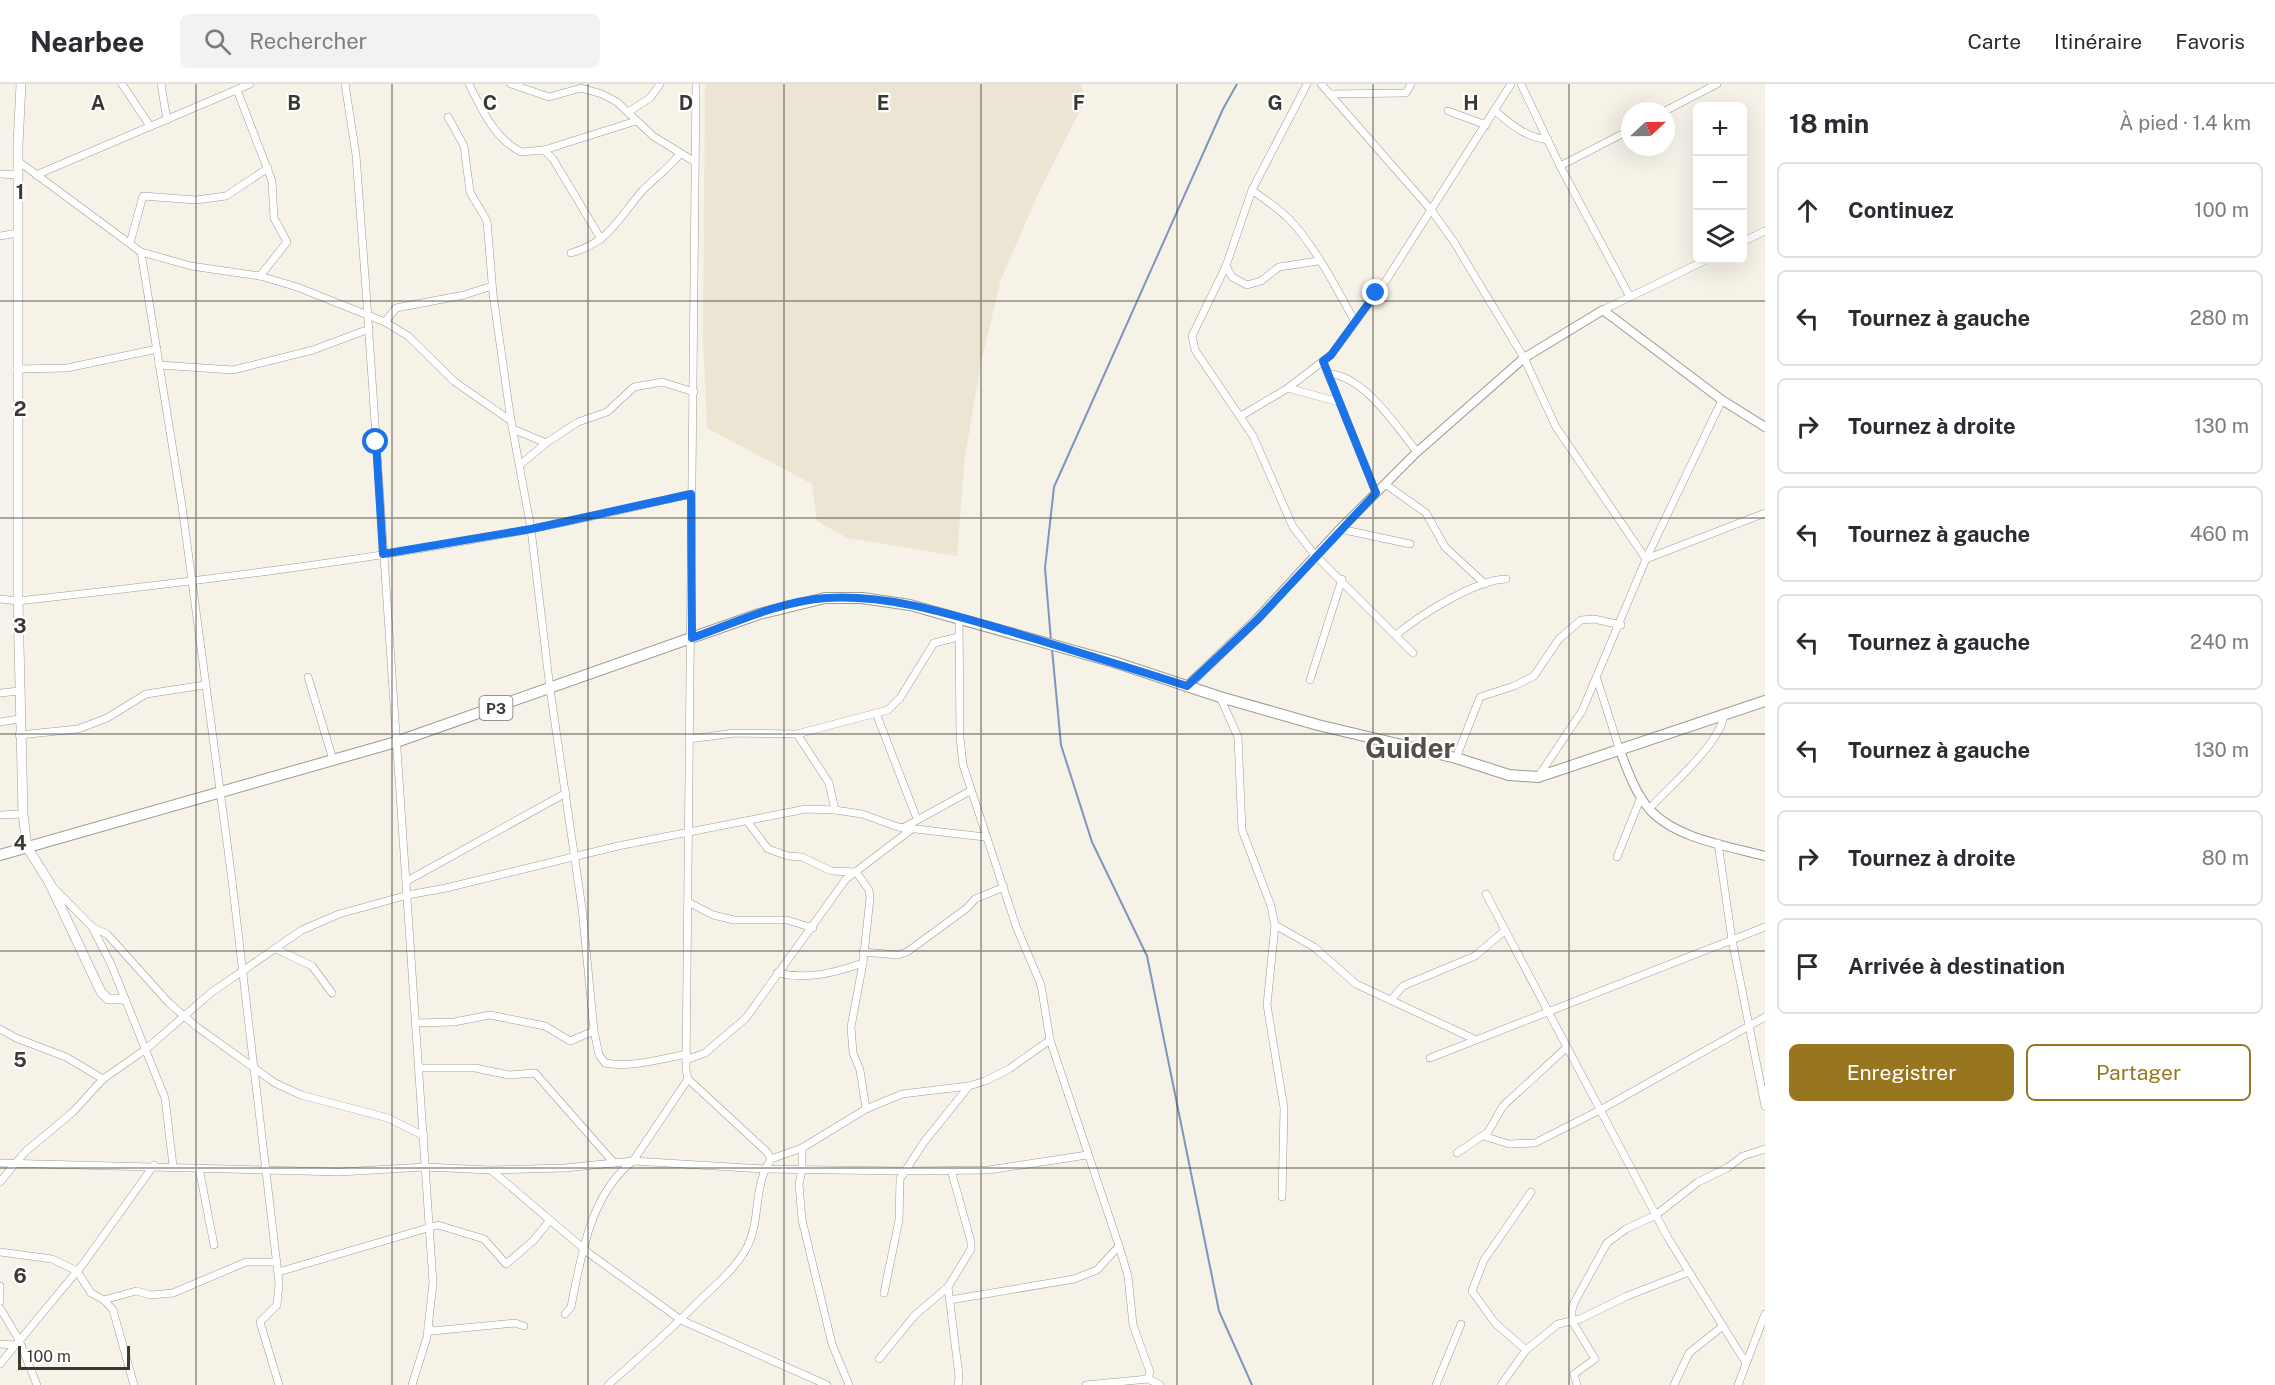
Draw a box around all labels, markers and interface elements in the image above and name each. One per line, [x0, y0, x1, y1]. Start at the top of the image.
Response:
search box [180, 14, 600, 68]
text: Nearbee [30, 25, 144, 58]
icon: search [201, 25, 234, 58]
text: Rechercher [249, 28, 367, 54]
text: Carte [1967, 29, 2021, 54]
text: Itinéraire [2054, 29, 2142, 54]
text: Favoris [2175, 29, 2245, 54]
text: A [91, 91, 105, 115]
text: B [287, 91, 301, 115]
text: C [483, 91, 497, 115]
text: D [679, 91, 693, 115]
text: E [877, 91, 889, 115]
text: F [1073, 91, 1085, 115]
text: G [1267, 91, 1283, 115]
text: H [1463, 91, 1479, 115]
north arrow [1621, 102, 1675, 156]
map controls [1693, 102, 1747, 264]
button: + [1693, 102, 1747, 156]
text: 18 min [1789, 108, 1869, 139]
text: À pied · 1.4 km [2119, 111, 2251, 135]
button: − [1693, 156, 1747, 210]
text: 1 [16, 180, 24, 204]
icon: ahead [1791, 194, 1824, 227]
text: Continuez [1848, 197, 1954, 223]
text: 100 m [2194, 198, 2249, 222]
button: layers [1693, 210, 1747, 264]
route end [1362, 279, 1388, 305]
icon: left [1791, 302, 1824, 335]
text: Tournez à gauche [1848, 305, 2030, 331]
text: 280 m [2190, 306, 2249, 330]
text: 2 [14, 397, 26, 421]
icon: right [1791, 410, 1824, 443]
text: Tournez à droite [1848, 413, 2016, 439]
text: 130 m [2194, 414, 2249, 438]
route start [362, 428, 388, 454]
icon: left [1791, 518, 1824, 551]
text: Tournez à gauche [1848, 521, 2030, 547]
text: 460 m [2190, 522, 2249, 546]
text: 3 [13, 614, 27, 638]
icon: left [1791, 626, 1824, 659]
text: Tournez à gauche [1848, 629, 2030, 655]
text: 240 m [2190, 630, 2249, 654]
road number: P3 [480, 696, 512, 720]
district label: Guider [1365, 731, 1455, 764]
icon: left [1791, 734, 1824, 767]
text: Tournez à gauche [1848, 737, 2030, 763]
text: 130 m [2194, 738, 2249, 762]
text: 4 [13, 831, 27, 855]
icon: right [1791, 842, 1824, 875]
text: Tournez à droite [1848, 845, 2016, 871]
text: 80 m [2202, 846, 2249, 870]
icon: arrive [1791, 950, 1824, 983]
text: Arrivée à destination [1848, 953, 2065, 979]
button: Enregistrer [1789, 1044, 2014, 1101]
button: Partager [2026, 1044, 2251, 1101]
text: 5 [13, 1048, 27, 1072]
text: 6 [13, 1264, 27, 1288]
scale bar [18, 1343, 130, 1370]
text: 100 m [27, 1347, 71, 1366]

